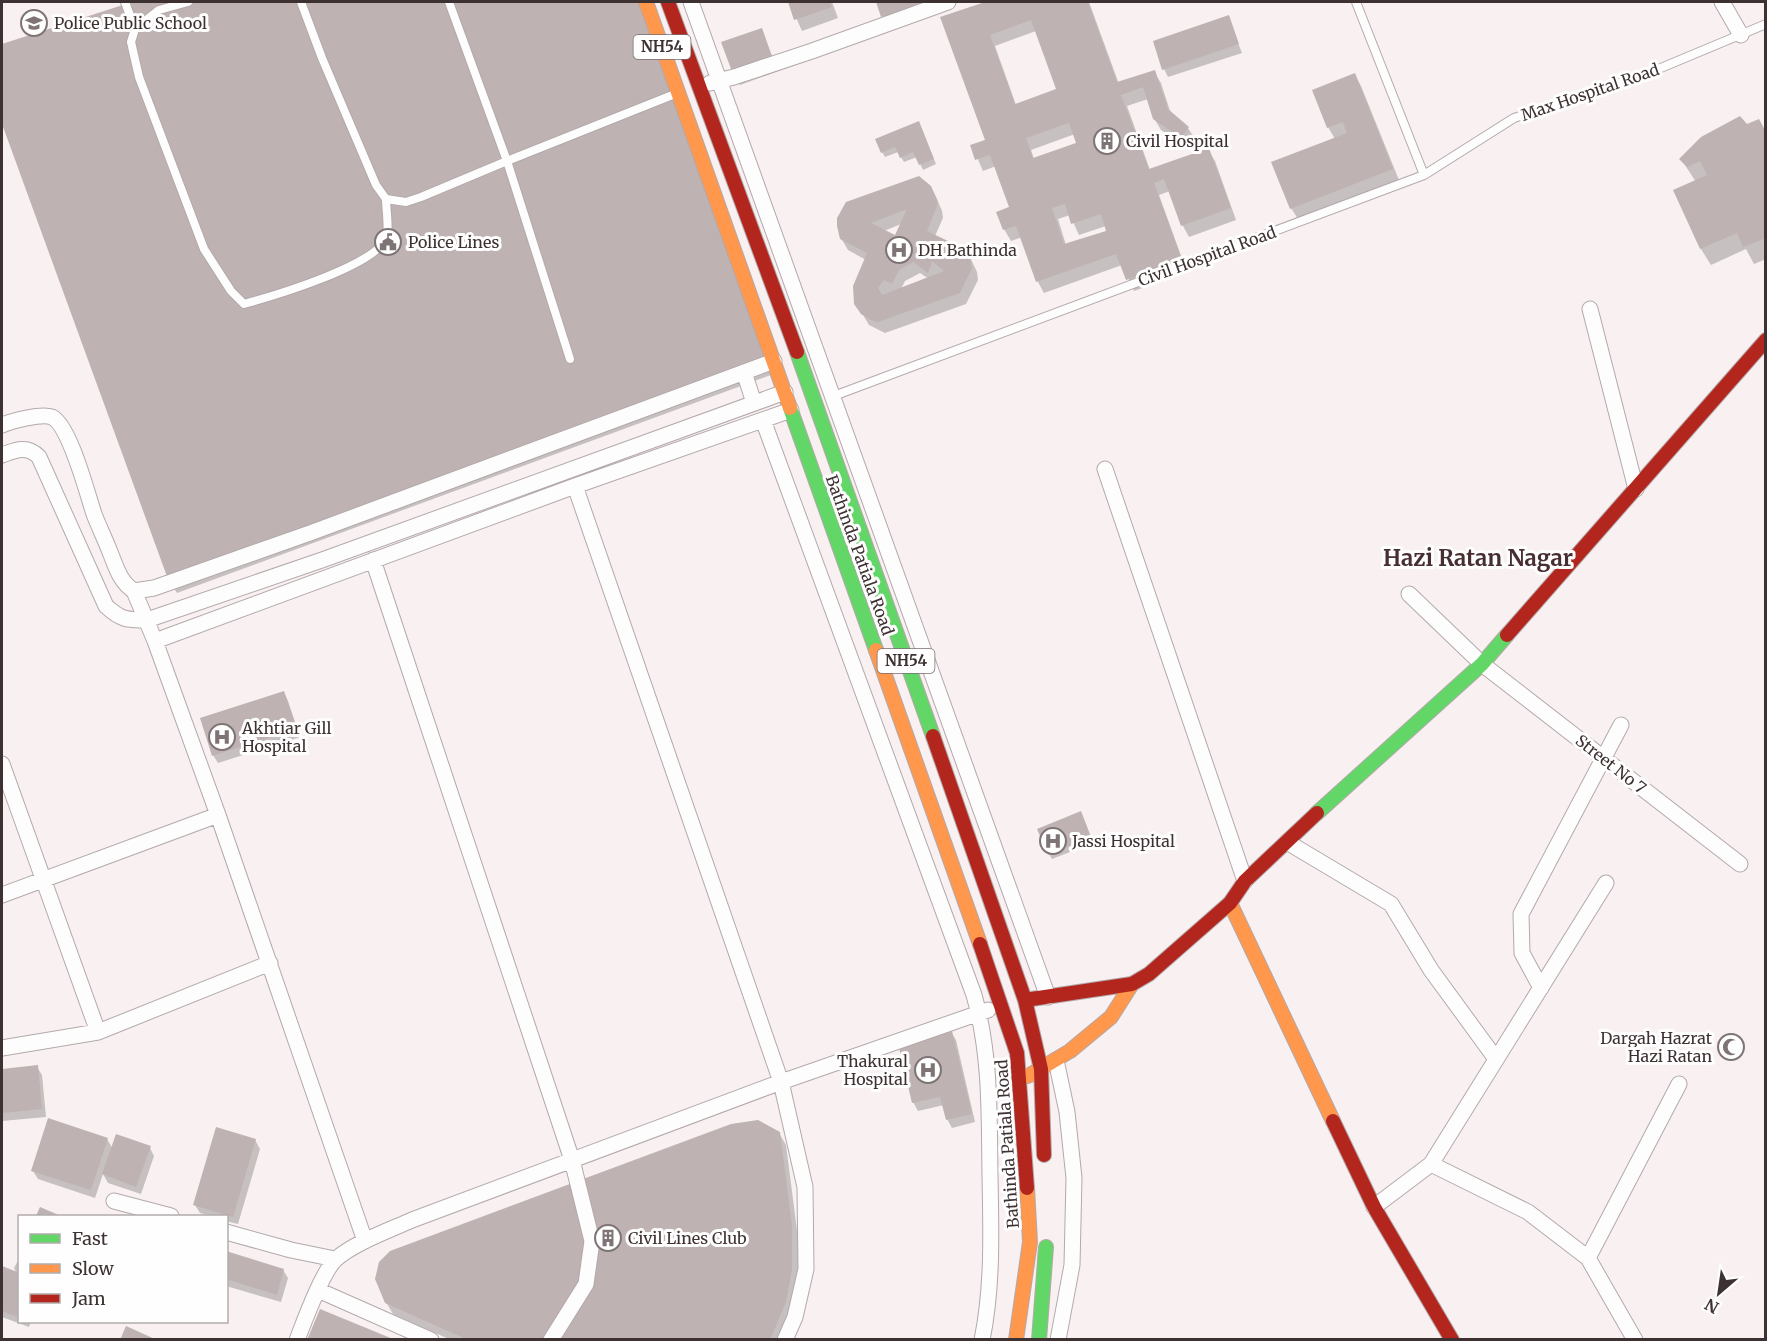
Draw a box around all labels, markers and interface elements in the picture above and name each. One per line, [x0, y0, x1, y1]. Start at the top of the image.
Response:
school or university icon: Police Public School [19, 8, 49, 38]
place label: Police Public School [54, 13, 207, 33]
road number: NH54 [634, 35, 690, 59]
street label: Max Hospital Road [1518, 59, 1662, 125]
building icon: Civil Hospital [1092, 126, 1122, 156]
place label: Civil Hospital [1126, 131, 1229, 151]
street label: Civil Hospital Road [1135, 222, 1279, 290]
public building icon: Police Lines [373, 227, 403, 257]
place label: Police Lines [408, 232, 499, 252]
hospital icon: DH Bathinda [884, 235, 914, 265]
place label: DH Bathinda [918, 240, 1017, 260]
street label: Bathinda Patiala Road [822, 472, 898, 638]
district label: Hazi Ratan Nagar [1383, 544, 1573, 572]
road number: NH54 [878, 649, 934, 673]
place label: Akhtiar Gill Hospital [241, 718, 331, 756]
hospital icon: Akhtiar Gill Hospital [207, 722, 237, 752]
street label: Street No 7 [1572, 730, 1650, 798]
hospital icon: Jassi Hospital [1038, 826, 1068, 856]
place label: Jassi Hospital [1071, 831, 1175, 851]
place label: Dargah Hazrat Hazi Ratan [1600, 1028, 1713, 1066]
mosque icon: Dargah Hazrat Hazi Ratan [1716, 1032, 1746, 1062]
place label: Thakural Hospital [837, 1051, 908, 1089]
hospital icon: Thakural Hospital [913, 1055, 943, 1085]
street label: Bathinda Patiala Road [991, 1059, 1023, 1229]
legend [18, 1215, 228, 1323]
building icon: Civil Lines Club [593, 1223, 623, 1253]
text: Fast [72, 1227, 108, 1250]
place label: Civil Lines Club [628, 1228, 747, 1248]
text: Slow [72, 1257, 115, 1280]
north arrow [1689, 1263, 1749, 1323]
text: Jam [71, 1287, 106, 1310]
text: N [1701, 1294, 1722, 1318]

